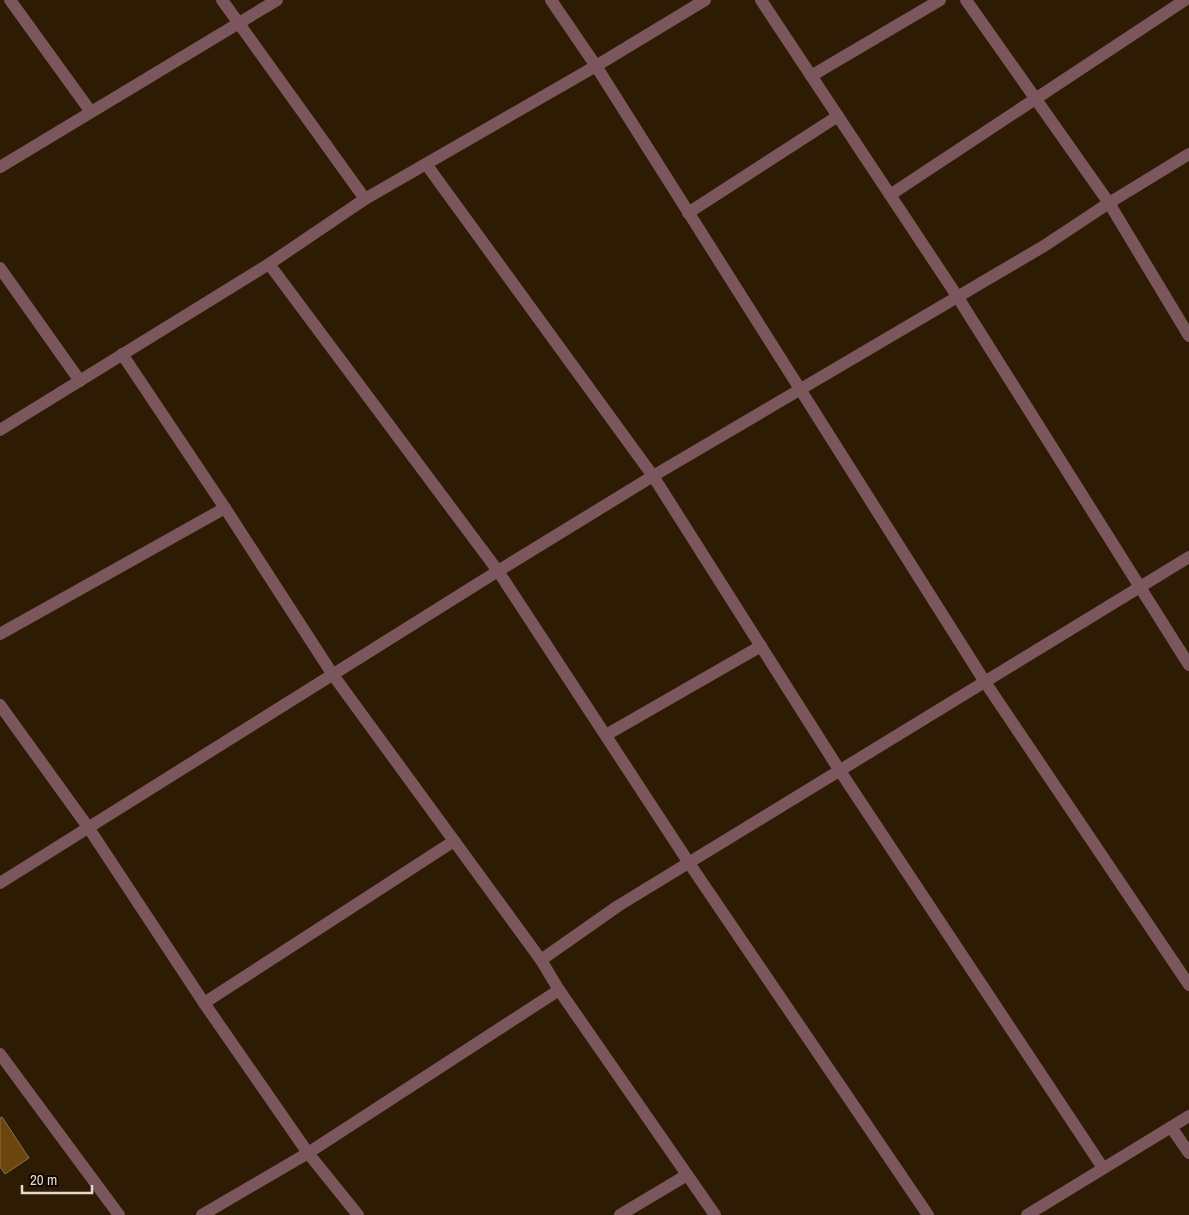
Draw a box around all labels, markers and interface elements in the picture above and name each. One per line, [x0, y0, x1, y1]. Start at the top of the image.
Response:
scale bar [22, 1162, 92, 1194]
text: 20 m [30, 1169, 57, 1190]

